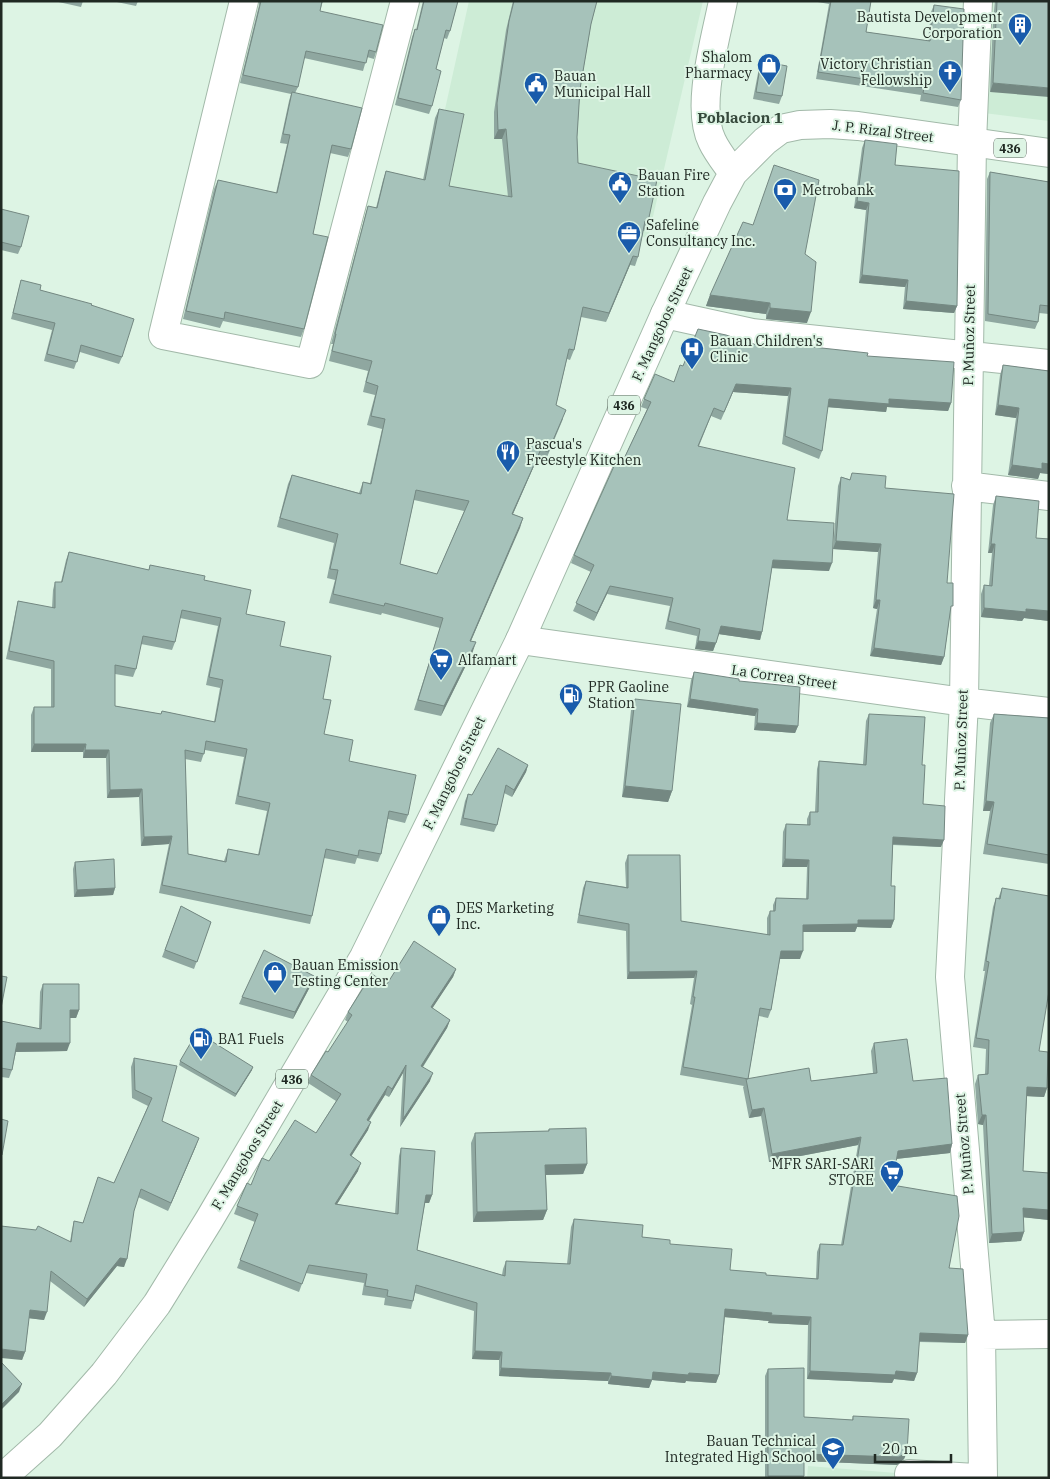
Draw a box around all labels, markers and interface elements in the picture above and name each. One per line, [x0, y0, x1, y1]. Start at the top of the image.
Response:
place label: Bautista Development Corporation [857, 8, 1002, 42]
building icon: Bautista Development Corporation [1007, 12, 1033, 46]
place label: Shalom Pharmacy [685, 48, 753, 82]
shop icon: Shalom Pharmacy [756, 52, 782, 86]
place label: Victory Christian Fellowship [820, 55, 932, 89]
church icon: Victory Christian Fellowship [937, 59, 963, 93]
place label: Bauan Municipal Hall [554, 67, 651, 101]
public building icon: Bauan Municipal Hall [523, 71, 549, 105]
district label: Poblacion 1 [697, 108, 783, 127]
street label: J. P. Rizal Street [831, 116, 935, 146]
road number: 436 [994, 138, 1026, 158]
place label: Bauan Fire Station [638, 166, 710, 200]
public building icon: Bauan Fire Station [607, 170, 633, 204]
bank icon: Metrobank [772, 177, 798, 211]
place label: Metrobank [802, 181, 875, 199]
place label: Safeline Consultancy Inc. [646, 216, 755, 250]
office icon: Safeline Consultancy Inc. [616, 220, 642, 254]
street label: F. Mangobos Street [628, 264, 696, 384]
street label: P. Muñoz Street [959, 284, 979, 386]
place label: Bauan Children's Clinic [710, 332, 823, 366]
hospital icon: Bauan Children's Clinic [679, 336, 705, 370]
road number: 436 [608, 396, 640, 414]
place label: Pascua's Freestyle Kitchen [526, 435, 641, 469]
restaurant icon: Pascua's Freestyle Kitchen [495, 439, 521, 473]
supermarket icon: Alfamart [428, 647, 454, 681]
place label: Alfamart [458, 651, 516, 669]
street label: La Correa Street [730, 661, 838, 693]
place label: PPR Gaoline Station [588, 678, 669, 712]
fuel station icon: PPR Gaoline Station [558, 682, 584, 716]
street label: P. Muñoz Street [950, 689, 972, 791]
street label: F. Mangobos Street [419, 713, 489, 833]
place label: DES Marketing Inc. [456, 899, 554, 933]
shop icon: DES Marketing Inc. [426, 903, 452, 937]
place label: Bauan Emission Testing Center [292, 956, 399, 990]
shop icon: Bauan Emission Testing Center [262, 960, 288, 994]
fuel station icon: BA1 Fuels [188, 1026, 214, 1060]
place label: BA1 Fuels [218, 1030, 284, 1048]
road number: 436 [276, 1070, 308, 1088]
street label: P. Muñoz Street [951, 1093, 977, 1195]
street label: F. Mangobos Street [207, 1097, 287, 1213]
place label: MFR SARI-SARI STORE [771, 1155, 874, 1189]
supermarket icon: MFR SARI-SARI STORE [879, 1159, 905, 1193]
place label: Bauan Technical Integrated High School [665, 1432, 816, 1466]
scale bar [875, 1432, 951, 1464]
school or university icon: Bauan Technical Integrated High School [820, 1436, 846, 1470]
text: 20 m [882, 1439, 918, 1458]

